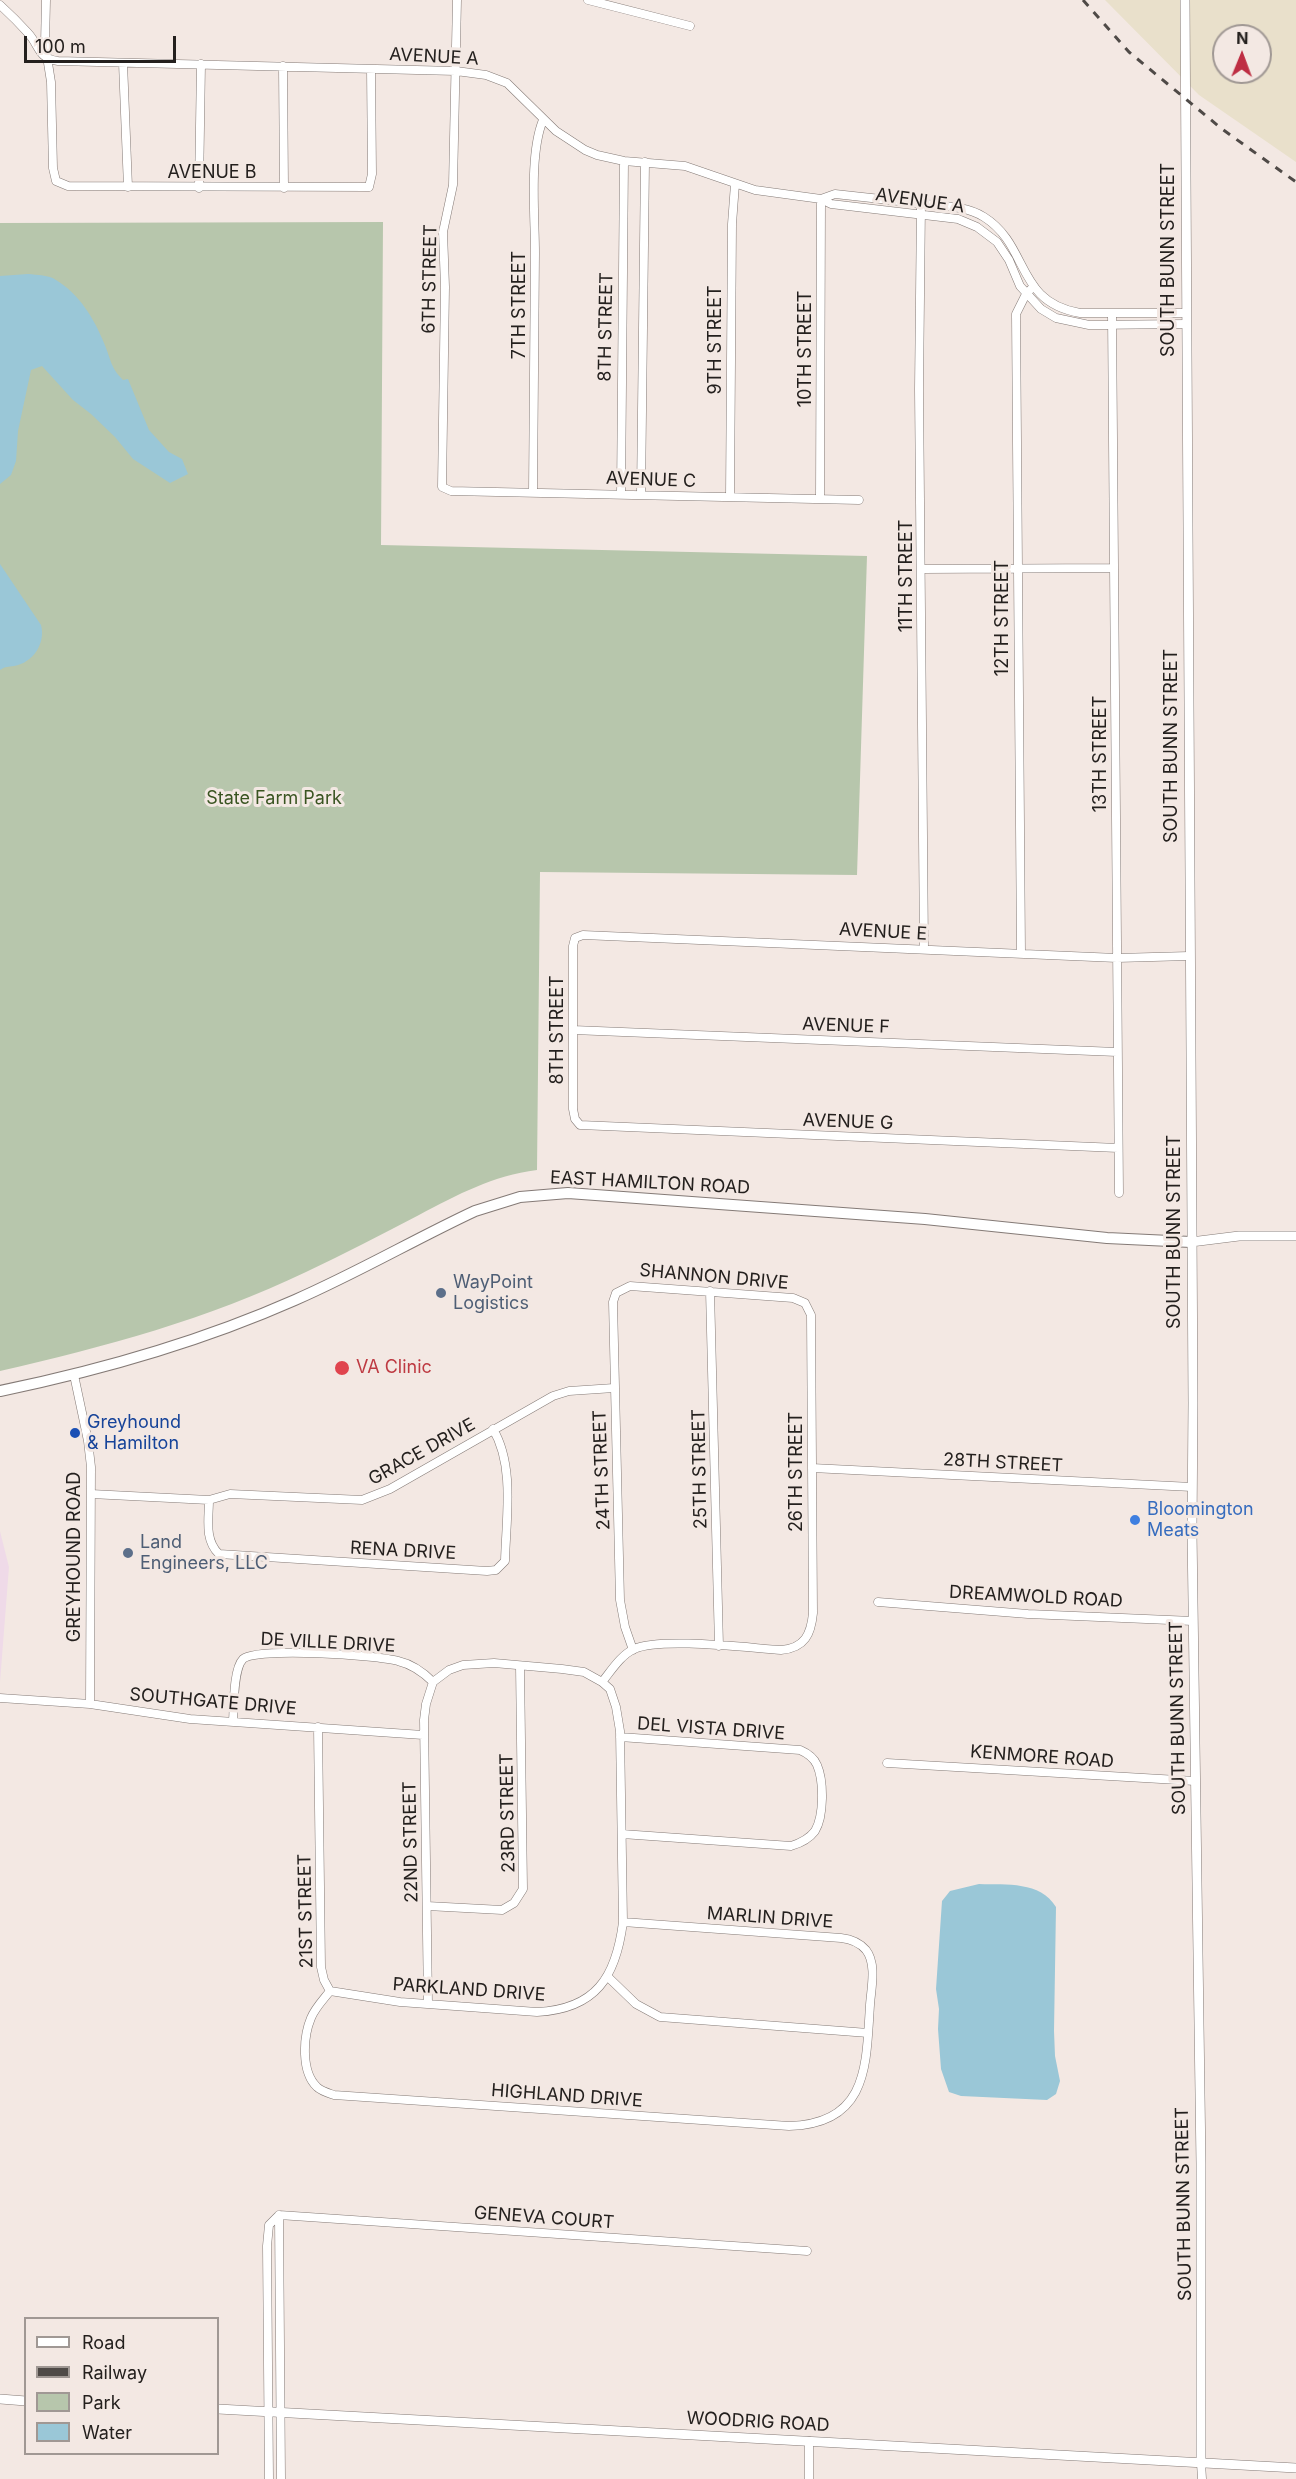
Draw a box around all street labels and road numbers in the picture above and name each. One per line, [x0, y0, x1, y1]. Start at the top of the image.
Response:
street label: AVENUE A [389, 44, 479, 70]
street label: AVENUE B [167, 162, 257, 184]
street label: SOUTH BUNN STREET [1158, 163, 1180, 357]
street label: AVENUE A [874, 184, 966, 218]
street label: 6TH STREET [418, 224, 442, 334]
street label: 7TH STREET [509, 251, 531, 359]
street label: 8TH STREET [594, 272, 618, 382]
street label: 9TH STREET [705, 285, 727, 395]
street label: 10TH STREET [795, 291, 817, 407]
street label: AVENUE C [605, 468, 697, 492]
street label: 11TH STREET [896, 520, 918, 632]
street label: 12TH STREET [992, 560, 1014, 676]
street label: SOUTH BUNN STREET [1161, 649, 1183, 843]
street label: 13TH STREET [1090, 696, 1112, 812]
street label: AVENUE E [838, 919, 928, 945]
street label: 8TH STREET [547, 975, 569, 1085]
street label: AVENUE F [802, 1014, 890, 1038]
street label: AVENUE G [802, 1110, 894, 1134]
street label: SOUTH BUNN STREET [1164, 1135, 1186, 1329]
street label: EAST HAMILTON ROAD [549, 1167, 751, 1199]
street label: SHANNON DRIVE [639, 1260, 789, 1294]
street label: 24TH STREET [589, 1409, 615, 1531]
street label: 25TH STREET [688, 1409, 712, 1529]
street label: 26TH STREET [786, 1412, 808, 1532]
street label: GRACE DRIVE [365, 1414, 479, 1490]
street label: 28TH STREET [942, 1449, 1064, 1477]
street label: GREYHOUND ROAD [64, 1472, 86, 1642]
street label: RENA DRIVE [349, 1537, 457, 1565]
street label: DREAMWOLD ROAD [949, 1582, 1123, 1612]
street label: SOUTH BUNN STREET [1166, 1621, 1190, 1815]
street label: DE VILLE DRIVE [260, 1629, 396, 1657]
street label: SOUTHGATE DRIVE [128, 1684, 298, 1720]
street label: DEL VISTA DRIVE [636, 1713, 786, 1745]
street label: KENMORE ROAD [969, 1741, 1115, 1773]
street label: 23RD STREET [496, 1753, 520, 1873]
street label: 22ND STREET [399, 1781, 423, 1903]
street label: 21ST STREET [294, 1854, 318, 1968]
street label: MARLIN DRIVE [706, 1903, 834, 1933]
street label: PARKLAND DRIVE [392, 1974, 546, 2006]
street label: HIGHLAND DRIVE [490, 2080, 644, 2112]
street label: SOUTH BUNN STREET [1172, 2107, 1196, 2301]
street label: GENEVA COURT [473, 2202, 615, 2234]
street label: WOODRIG ROAD [686, 2407, 830, 2437]

